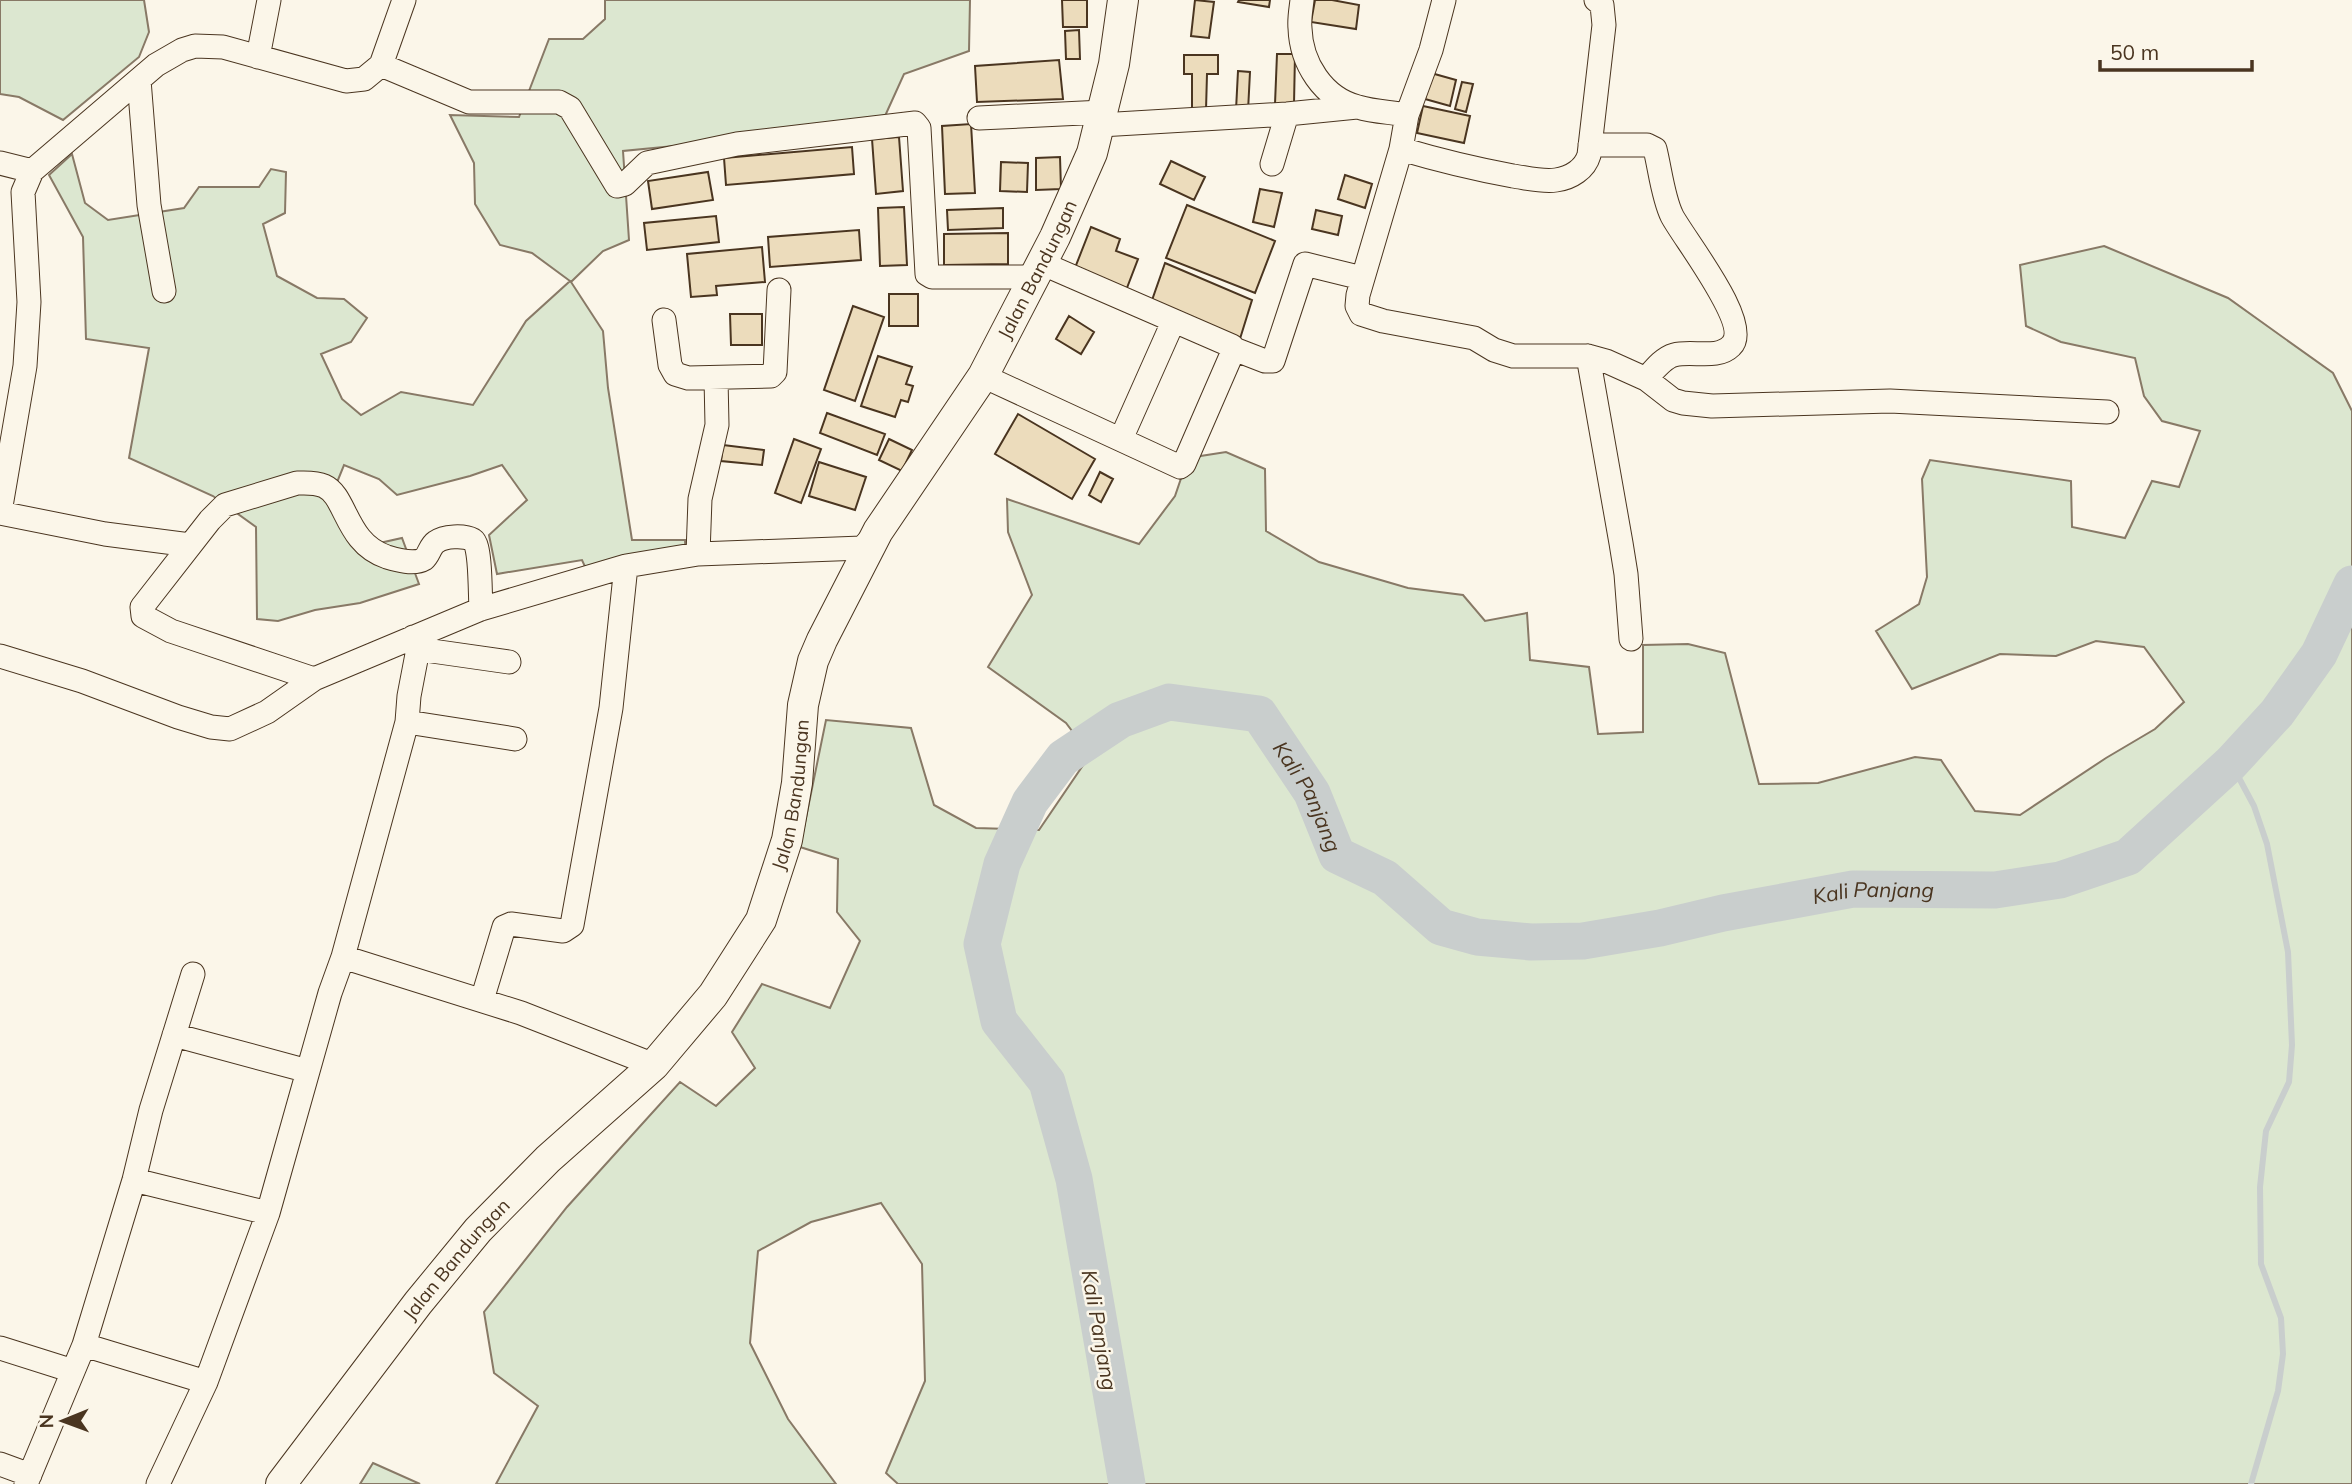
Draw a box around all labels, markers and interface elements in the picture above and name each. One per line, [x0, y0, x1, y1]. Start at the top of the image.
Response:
scale bar [2100, 28, 2252, 72]
text: 50 m [2110, 39, 2159, 65]
street label: Jalan Bandungan [992, 196, 1082, 343]
street label: Jalan Bandungan [766, 718, 814, 873]
water label: Kali Panjang [1268, 736, 1347, 856]
water label: Kali Panjang [1810, 876, 1934, 909]
street label: Jalan Bandungan [397, 1193, 515, 1325]
water label: Kali Panjang [1077, 1268, 1123, 1393]
north arrow [28, 1386, 98, 1456]
text: N [34, 1414, 58, 1429]

